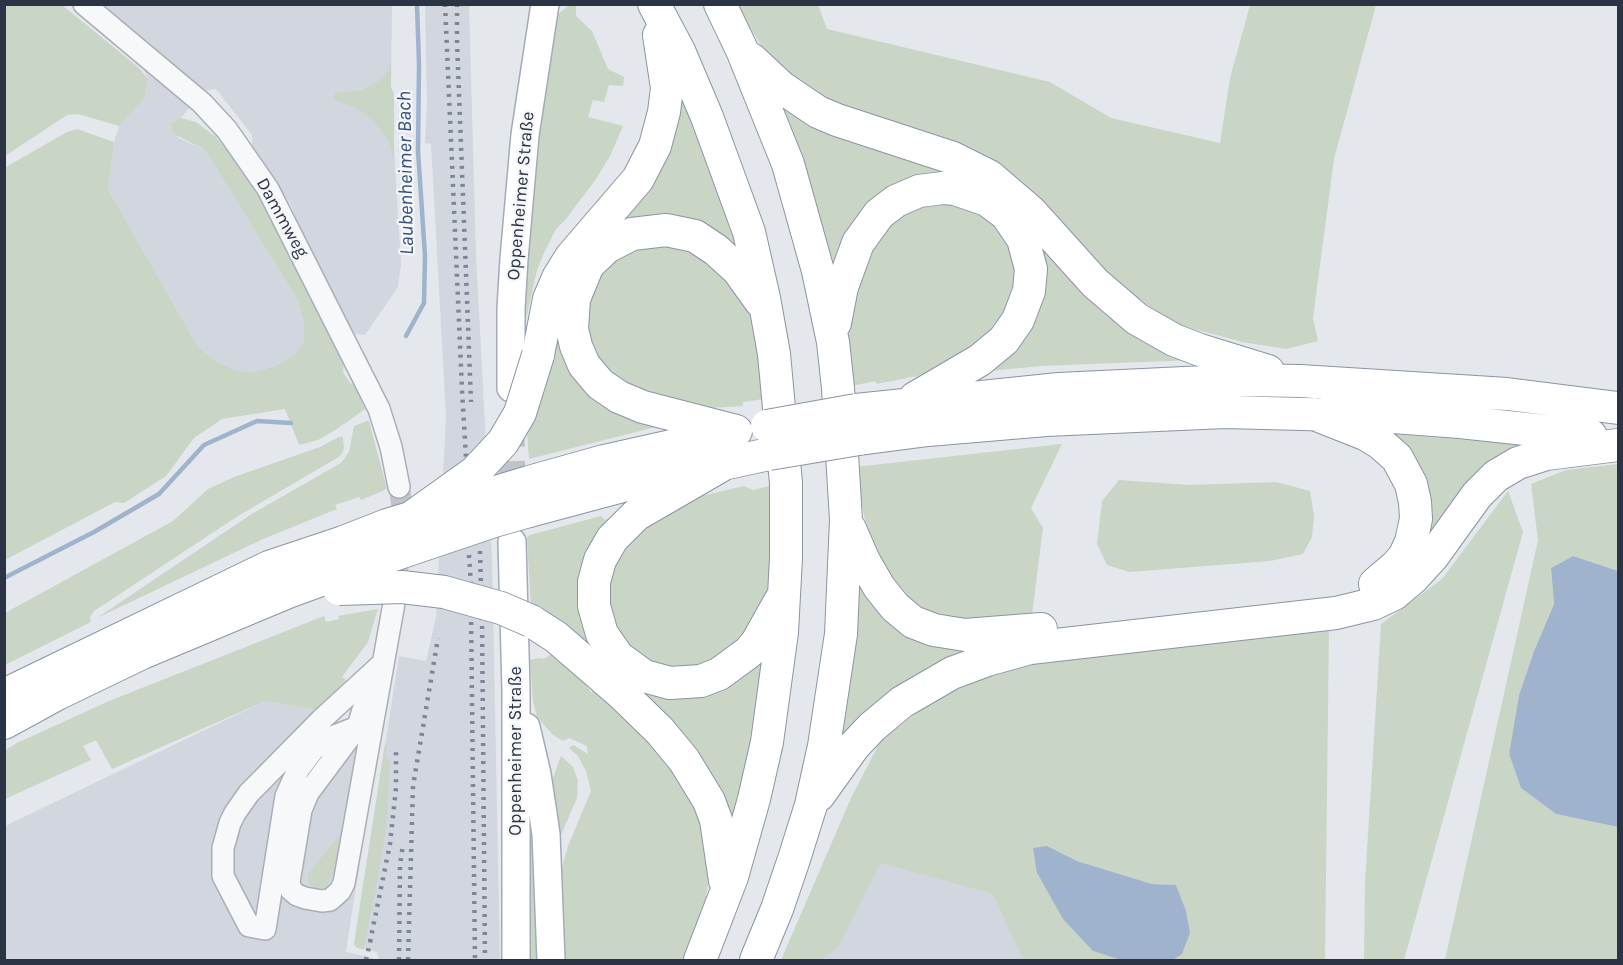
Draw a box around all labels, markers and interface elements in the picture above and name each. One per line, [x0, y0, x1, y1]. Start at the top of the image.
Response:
water label: Laubenheimer Bach [393, 91, 419, 255]
street label: Oppenheimer Straße [503, 111, 539, 281]
street label: Dammweg [251, 174, 313, 262]
street label: Oppenheimer Straße [505, 666, 527, 836]

